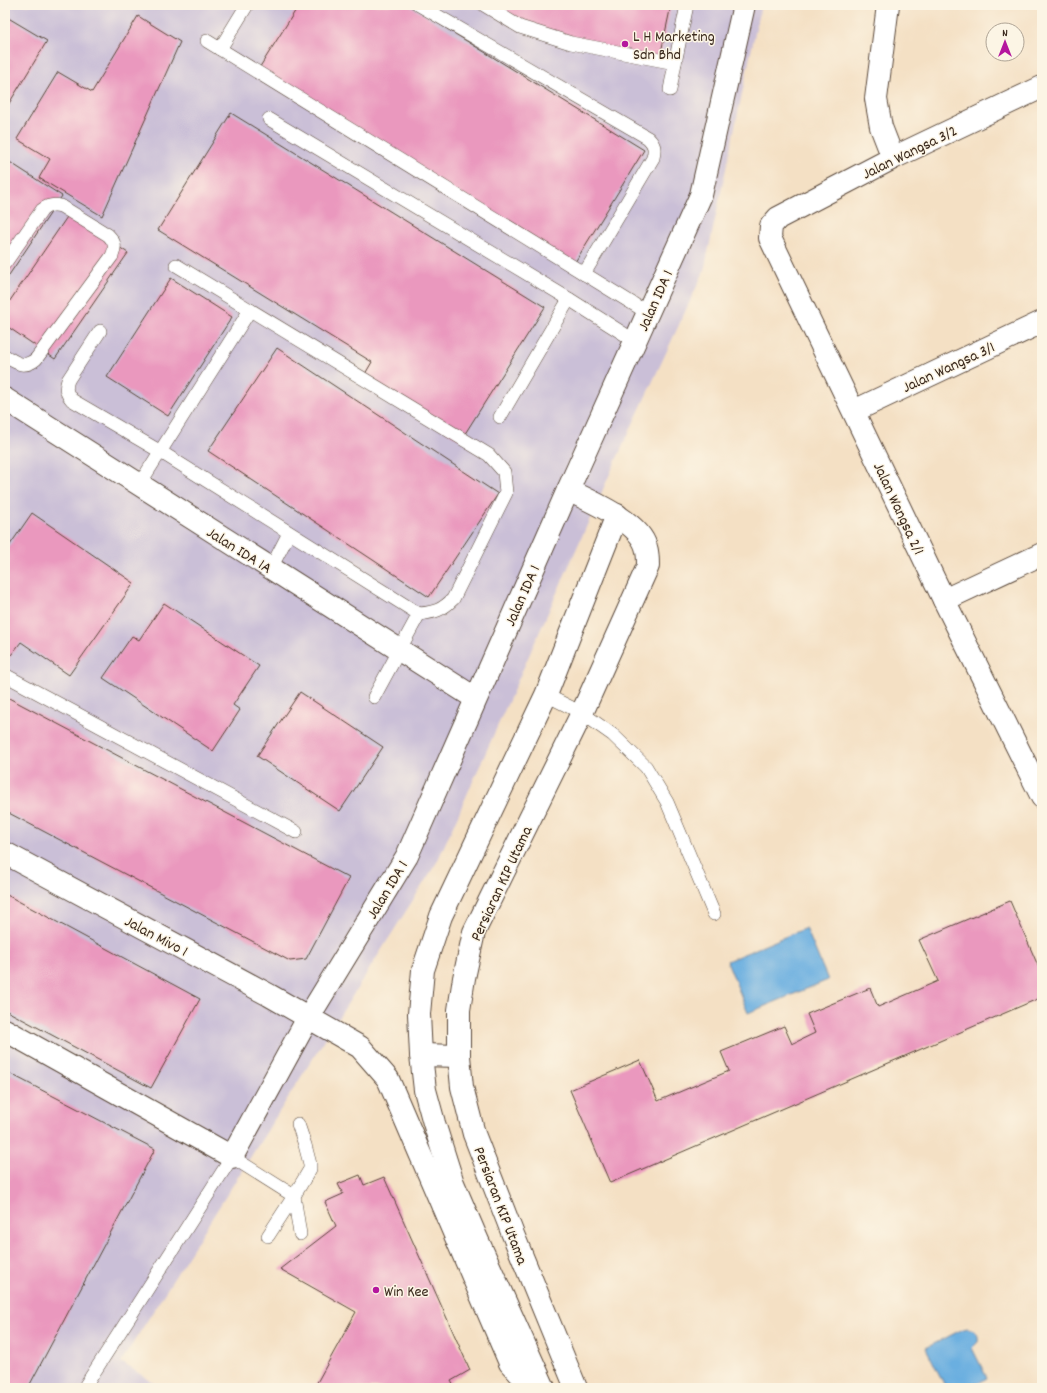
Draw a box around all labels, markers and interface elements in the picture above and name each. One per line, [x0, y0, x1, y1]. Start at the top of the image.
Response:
north arrow [985, 22, 1025, 62]
place label: L H Marketing Sdn Bhd [633, 26, 715, 67]
text: N [1002, 26, 1008, 42]
marker: L H Marketing Sdn Bhd [620, 39, 630, 49]
street label: Jalan Wangsa 3/2 [859, 120, 962, 186]
street label: Jalan IDA 1 [633, 267, 680, 335]
street label: Jalan Wangsa 3/1 [899, 337, 999, 400]
street label: Jalan Wangsa 2/1 [866, 459, 929, 559]
street label: Jalan IDA 1A [201, 522, 276, 580]
street label: Jalan IDA 1 [500, 562, 547, 630]
street label: Persiaran KIP Utama [465, 822, 539, 945]
street label: Jalan IDA 1 [362, 857, 415, 924]
street label: Jalan Mivo 1 [120, 911, 192, 964]
street label: Persiaran KIP Utama [467, 1144, 533, 1269]
place label: Win Kee [384, 1281, 429, 1304]
marker: Win Kee [371, 1285, 381, 1295]

